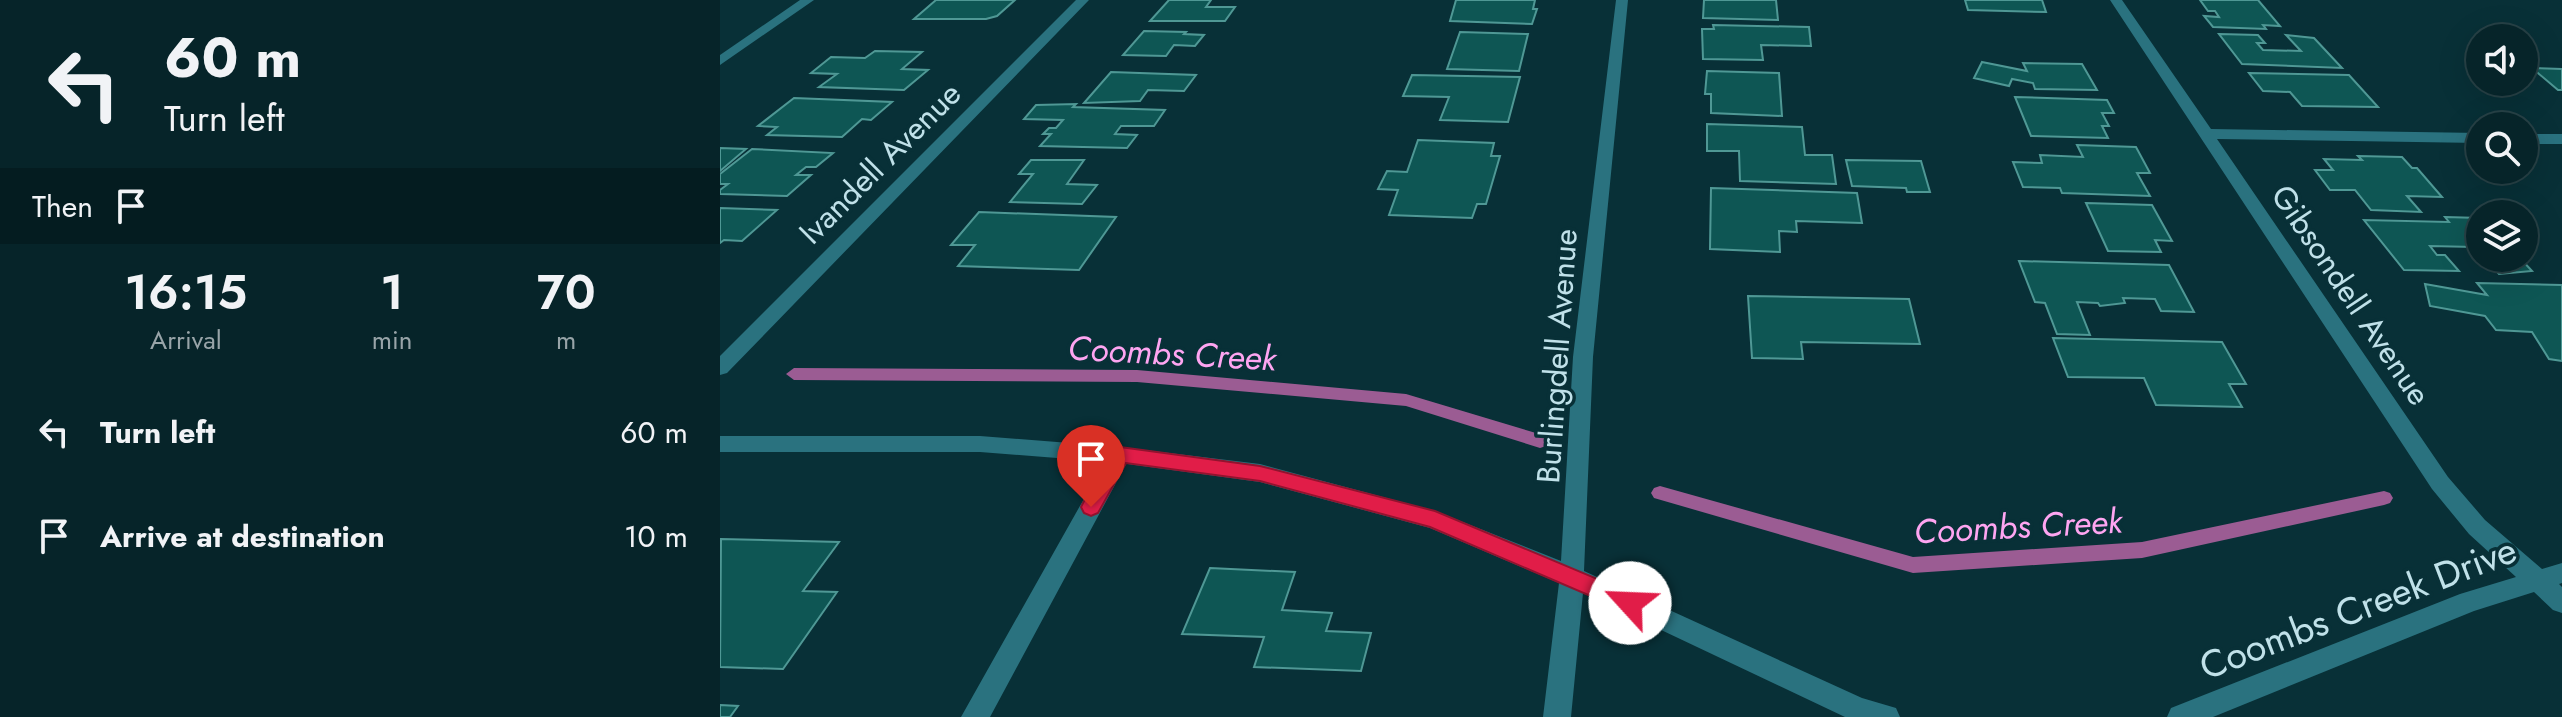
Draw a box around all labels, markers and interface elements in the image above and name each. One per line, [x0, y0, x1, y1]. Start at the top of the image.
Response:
text: 60 m [164, 17, 301, 98]
map controls [2466, 24, 2538, 272]
button: sound [2466, 24, 2538, 96]
icon: left [32, 32, 136, 136]
street label: Ivandell Avenue [788, 71, 972, 255]
text: Turn left [164, 92, 285, 144]
button: search [2466, 112, 2538, 184]
street label: Gibsondell Avenue [2260, 176, 2442, 414]
icon: arrive [109, 184, 153, 228]
text: Then [32, 185, 93, 228]
button: layers [2466, 200, 2538, 272]
street label: Burlingdell Avenue [1525, 227, 1589, 485]
text: 16:15 [124, 258, 247, 327]
text: 1 [380, 258, 404, 327]
text: 70 [537, 258, 596, 327]
text: Arrival [150, 321, 222, 359]
text: min [372, 321, 412, 359]
text: m [556, 321, 576, 359]
water label: Coombs Creek [1066, 324, 1279, 384]
icon: left [32, 410, 76, 454]
text: Turn left [100, 411, 215, 454]
text: 60 m [620, 411, 688, 454]
pin [1057, 425, 1125, 507]
icon: arrive [1069, 437, 1113, 481]
water label: Coombs Creek [1913, 496, 2125, 556]
icon: arrive [32, 514, 76, 558]
text: Arrive at destination [100, 515, 385, 558]
text: 10 m [624, 515, 688, 558]
street label: Coombs Creek Drive [2191, 522, 2524, 693]
position arrow [1588, 561, 1672, 645]

